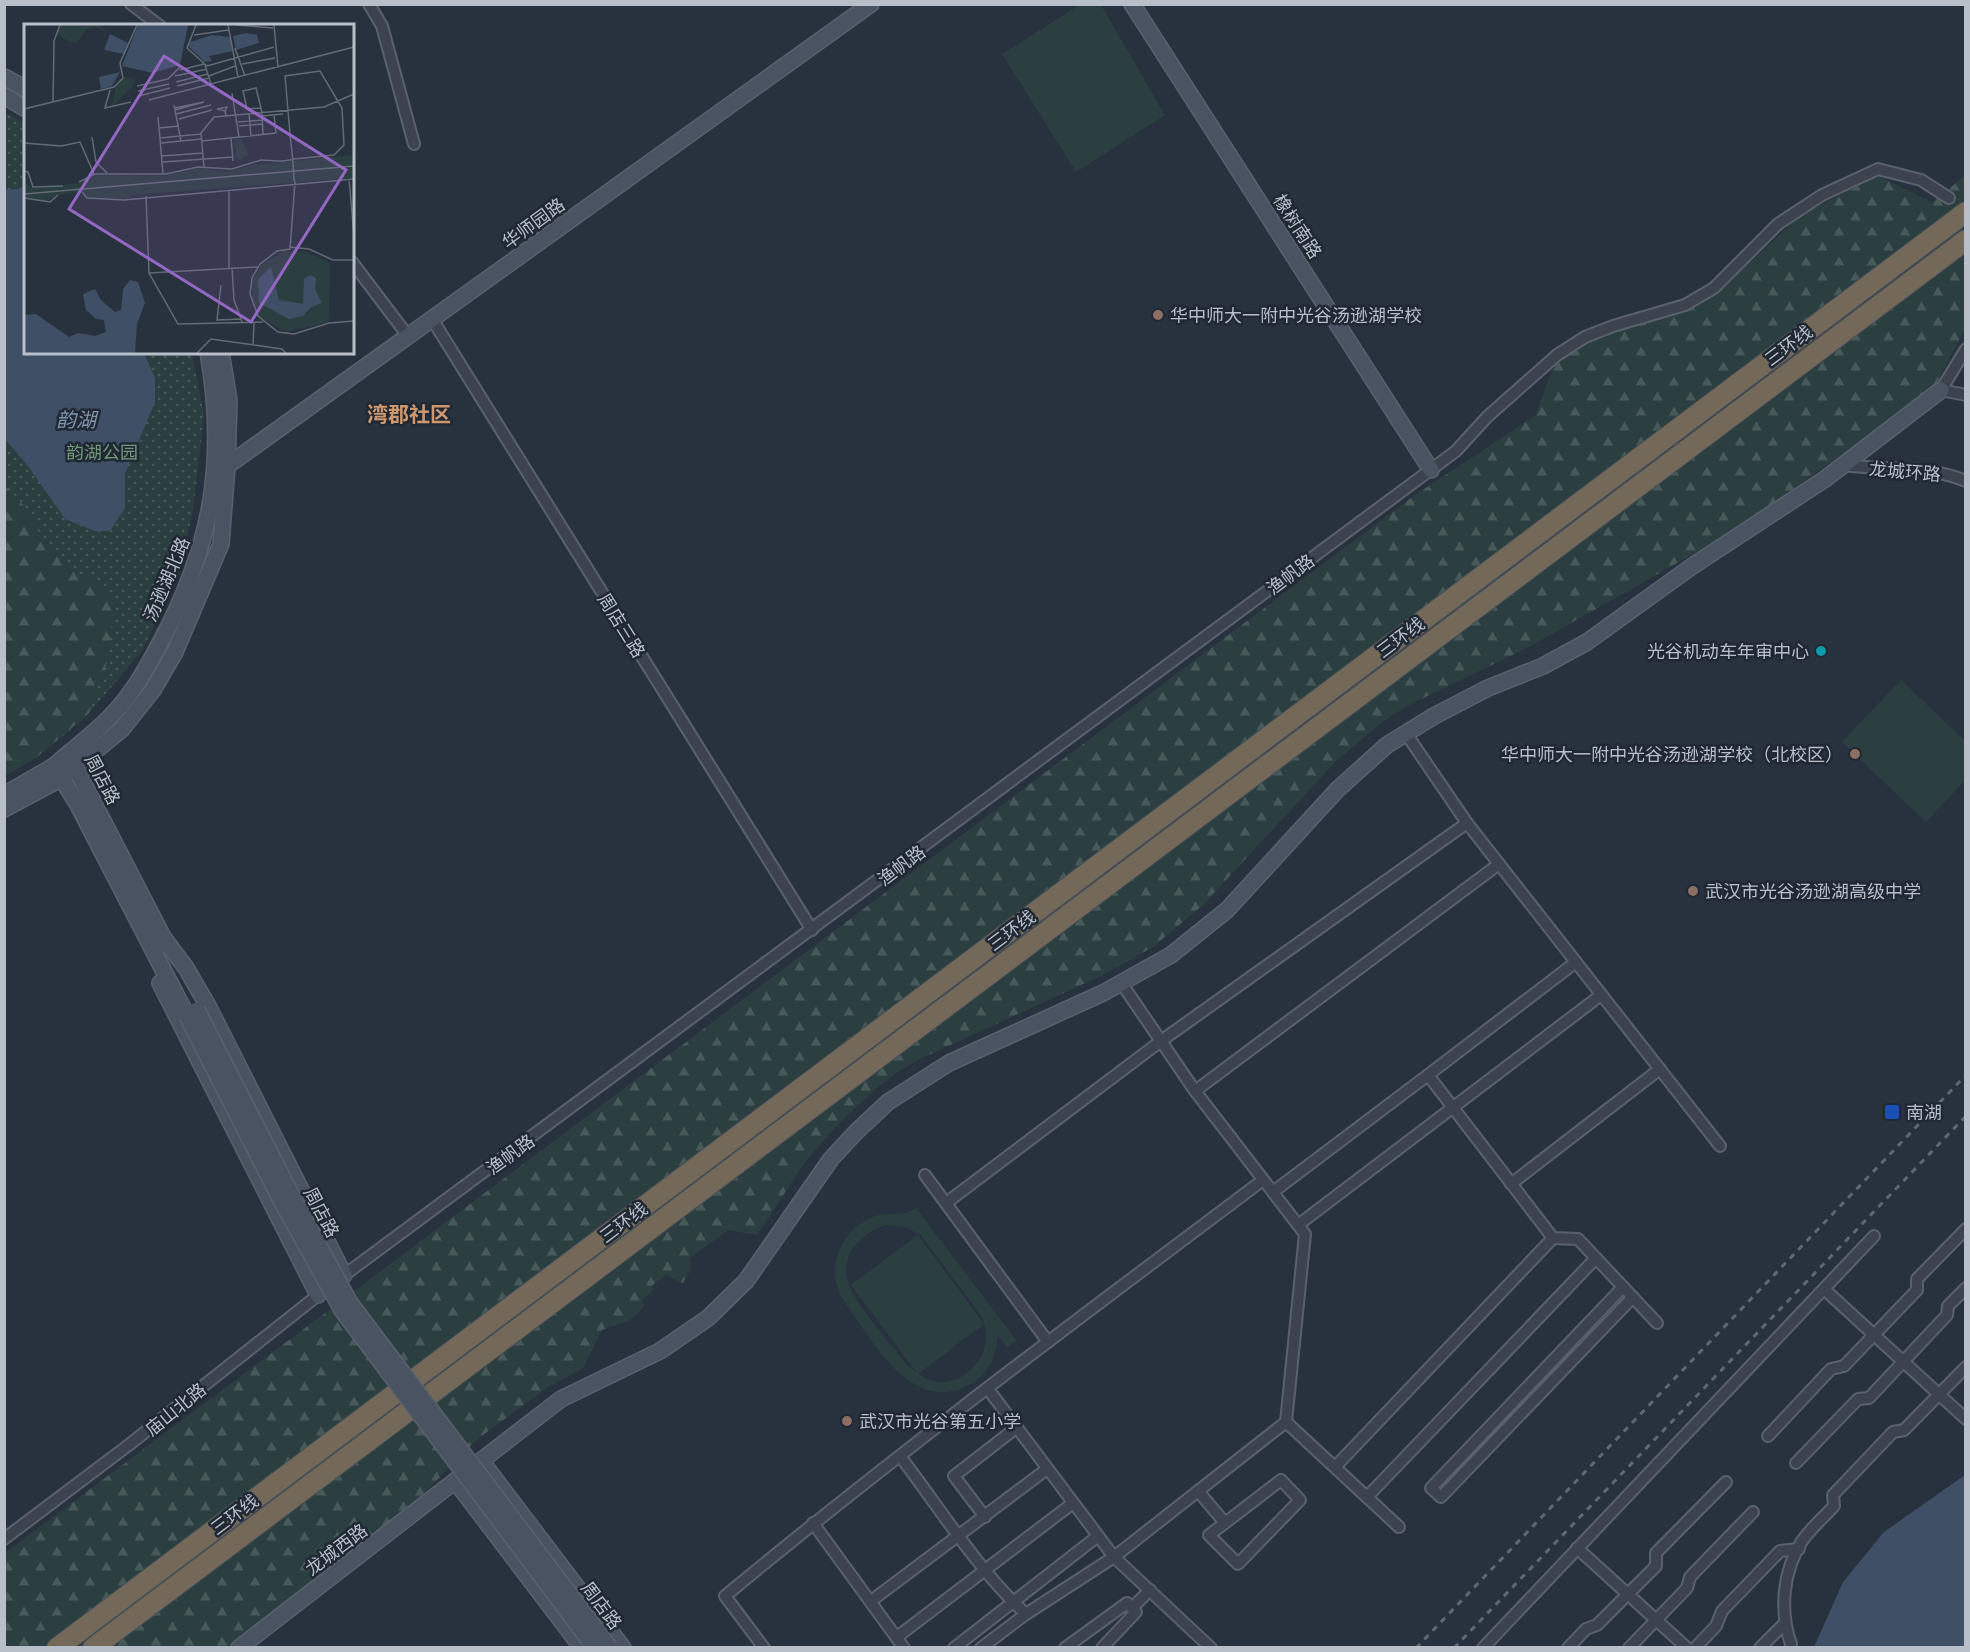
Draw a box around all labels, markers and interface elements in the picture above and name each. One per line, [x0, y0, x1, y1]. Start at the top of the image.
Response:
inset map [24, 24, 354, 354]
street label: 橡树南路 [1270, 190, 1326, 262]
street label: 华师园路 [498, 194, 568, 252]
place label: 华中师大一附中光谷汤逊湖学校 [1170, 305, 1422, 325]
marker: 华中师大一附中光谷汤逊湖学校 [1151, 308, 1165, 322]
street label: 三环线 [1760, 321, 1816, 369]
district label: 湾郡社区 [367, 402, 451, 426]
water label: 韵湖 [56, 408, 99, 431]
park label: 韵湖公园 [66, 442, 138, 462]
street label: 龙城环路 [1868, 458, 1942, 484]
street label: 汤逊湖北路 [139, 534, 193, 624]
street label: 渔帆路 [1262, 550, 1318, 598]
street label: 周店三路 [594, 589, 650, 661]
street label: 三环线 [1372, 613, 1428, 661]
place label: 光谷机动车年审中心 [1647, 641, 1809, 661]
marker: 光谷机动车年审中心 [1814, 644, 1828, 658]
place label: 华中师大一附中光谷汤逊湖学校（北校区） [1501, 744, 1843, 764]
marker: 华中师大一附中光谷汤逊湖学校（北校区） [1848, 747, 1862, 761]
street label: 周店路 [81, 750, 125, 808]
street label: 渔帆路 [873, 841, 929, 889]
place label: 武汉市光谷汤逊湖高级中学 [1705, 881, 1921, 901]
marker: 武汉市光谷汤逊湖高级中学 [1686, 884, 1700, 898]
street label: 三环线 [983, 906, 1039, 954]
place label: 南湖 [1906, 1102, 1942, 1122]
marker: 南湖 [1883, 1103, 1901, 1121]
street label: 渔帆路 [482, 1130, 538, 1178]
street label: 周店路 [300, 1183, 344, 1241]
street label: 三环线 [595, 1198, 651, 1246]
street label: 庙山北路 [141, 1379, 209, 1439]
place label: 武汉市光谷第五小学 [859, 1411, 1021, 1431]
marker: 武汉市光谷第五小学 [840, 1414, 854, 1428]
street label: 三环线 [206, 1490, 262, 1538]
street label: 龙城西路 [301, 1519, 371, 1579]
street label: 周店路 [578, 1577, 626, 1633]

